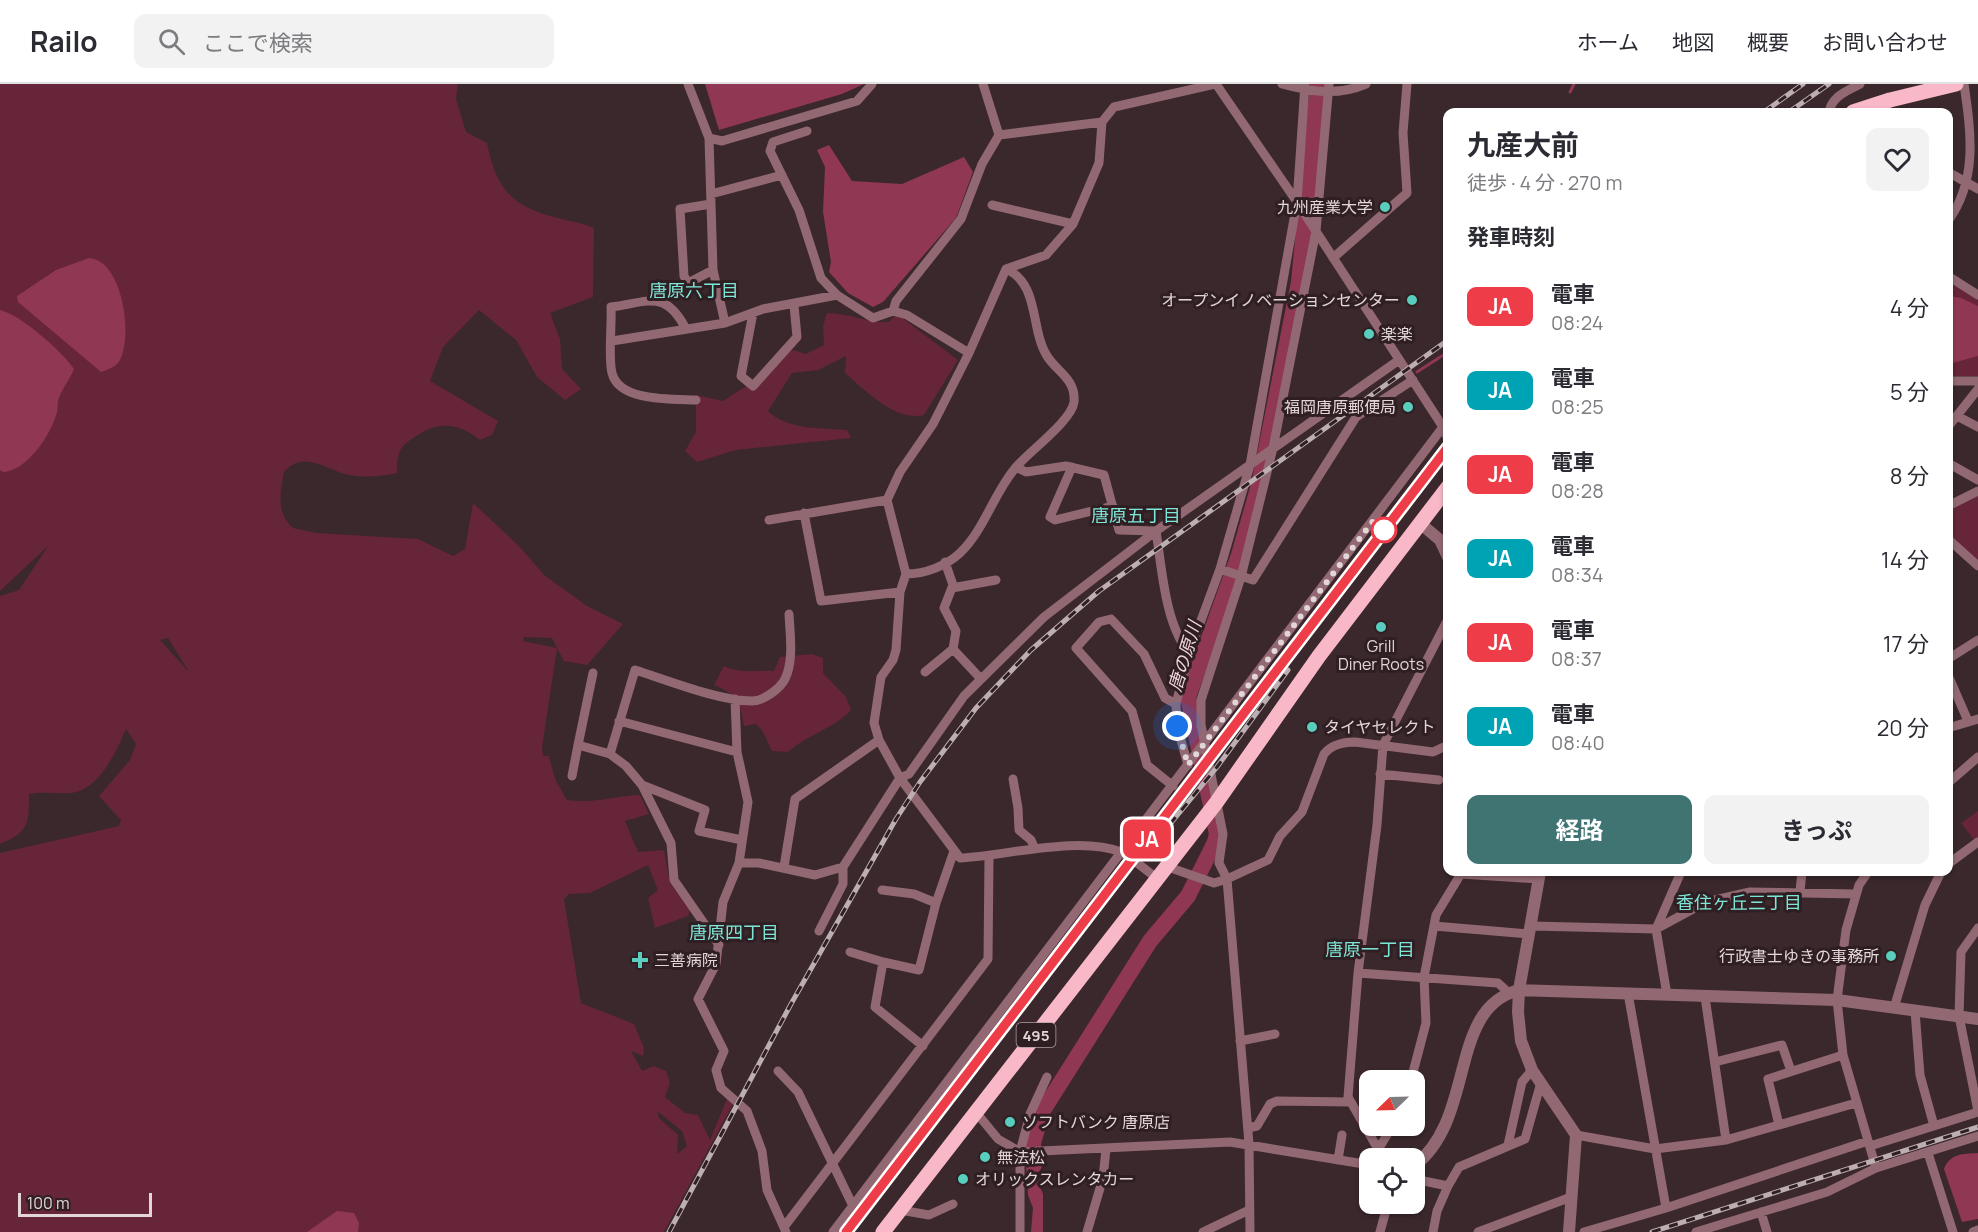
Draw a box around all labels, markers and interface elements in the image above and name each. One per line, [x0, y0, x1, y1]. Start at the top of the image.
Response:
search box [134, 14, 554, 68]
text: Railo [30, 22, 98, 60]
icon: search [155, 25, 188, 58]
text: ここで検索 [203, 28, 313, 58]
text: ホーム [1577, 28, 1639, 56]
text: 地図 [1672, 28, 1714, 56]
text: 概要 [1747, 28, 1789, 56]
text: お問い合わせ [1822, 28, 1948, 56]
text: 九産大前 [1467, 125, 1579, 163]
button: heart [1866, 128, 1929, 191]
text: 徒歩 · 4 分 · 270 m [1467, 169, 1622, 196]
place label: 九州産業大学 [1277, 196, 1373, 218]
marker: 九州産業大学 [1378, 200, 1392, 214]
text: 発車時刻 [1467, 222, 1555, 252]
district label: 唐原六丁目 [649, 278, 739, 302]
text: 電車 [1551, 279, 1595, 309]
place label: オープンイノベーションセンター [1161, 289, 1400, 311]
text: JA [1488, 292, 1512, 320]
marker: オープンイノベーションセンター [1405, 293, 1419, 307]
text: 4 分 [1890, 293, 1929, 323]
text: 08:24 [1551, 309, 1604, 336]
place label: 楽楽 [1381, 323, 1413, 345]
marker: 楽楽 [1362, 327, 1376, 341]
text: 電車 [1551, 363, 1595, 393]
text: JA [1488, 376, 1512, 404]
text: 5 分 [1890, 377, 1929, 407]
text: 08:25 [1551, 393, 1604, 420]
place label: 福岡唐原郵便局 [1284, 396, 1396, 418]
marker: 福岡唐原郵便局 [1401, 400, 1415, 414]
text: 電車 [1551, 447, 1595, 477]
text: JA [1488, 460, 1512, 488]
text: 8 分 [1890, 461, 1929, 491]
text: 08:28 [1551, 477, 1604, 504]
district label: 唐原五丁目 [1091, 503, 1181, 527]
unlabelled marker [1371, 517, 1397, 543]
text: 電車 [1551, 531, 1595, 561]
text: JA [1488, 544, 1512, 572]
text: 14 分 [1881, 545, 1929, 575]
text: 08:34 [1551, 561, 1604, 588]
text: 電車 [1551, 615, 1595, 645]
water label: 唐の原川 [1162, 616, 1207, 694]
marker: Grill Diner Roots [1374, 620, 1388, 634]
text: JA [1488, 628, 1512, 656]
text: 17 分 [1883, 629, 1929, 659]
place label: Grill Diner Roots [1338, 635, 1424, 675]
text: 08:37 [1551, 645, 1602, 672]
text: 電車 [1551, 699, 1595, 729]
your location [1162, 711, 1192, 741]
text: JA [1488, 712, 1512, 740]
text: 20 分 [1877, 713, 1929, 743]
place label: タイヤセレクト [1324, 716, 1436, 738]
marker: タイヤセレクト [1305, 720, 1319, 734]
text: 08:40 [1551, 729, 1605, 756]
button: 経路 [1467, 795, 1692, 864]
button: きっぷ [1704, 795, 1929, 864]
line badge: JA [1120, 820, 1174, 858]
text: JA [1135, 825, 1159, 853]
district label: 香住ヶ丘三丁目 [1676, 890, 1802, 914]
district label: 唐原四丁目 [689, 920, 779, 944]
district label: 唐原一丁目 [1325, 937, 1415, 961]
place label: 行政書士ゆきの事務所 [1719, 945, 1879, 967]
place label: 三善病院 [654, 949, 718, 971]
marker: 行政書士ゆきの事務所 [1884, 949, 1898, 963]
marker: 三善病院 [631, 951, 649, 969]
road number: 495 [1016, 1023, 1056, 1047]
north arrow [1359, 1070, 1425, 1136]
map controls [1359, 1070, 1425, 1214]
place label: ソフトバンク 唐原店 [1022, 1111, 1170, 1133]
marker: ソフトバンク 唐原店 [1003, 1115, 1017, 1129]
place label: 無法松 [997, 1146, 1045, 1168]
button: locate [1359, 1148, 1425, 1214]
marker: 無法松 [978, 1150, 992, 1164]
place label: オリックスレンタカー [975, 1168, 1135, 1190]
marker: オリックスレンタカー [956, 1172, 970, 1186]
scale bar [18, 1190, 152, 1218]
text: 100 m [27, 1192, 70, 1214]

